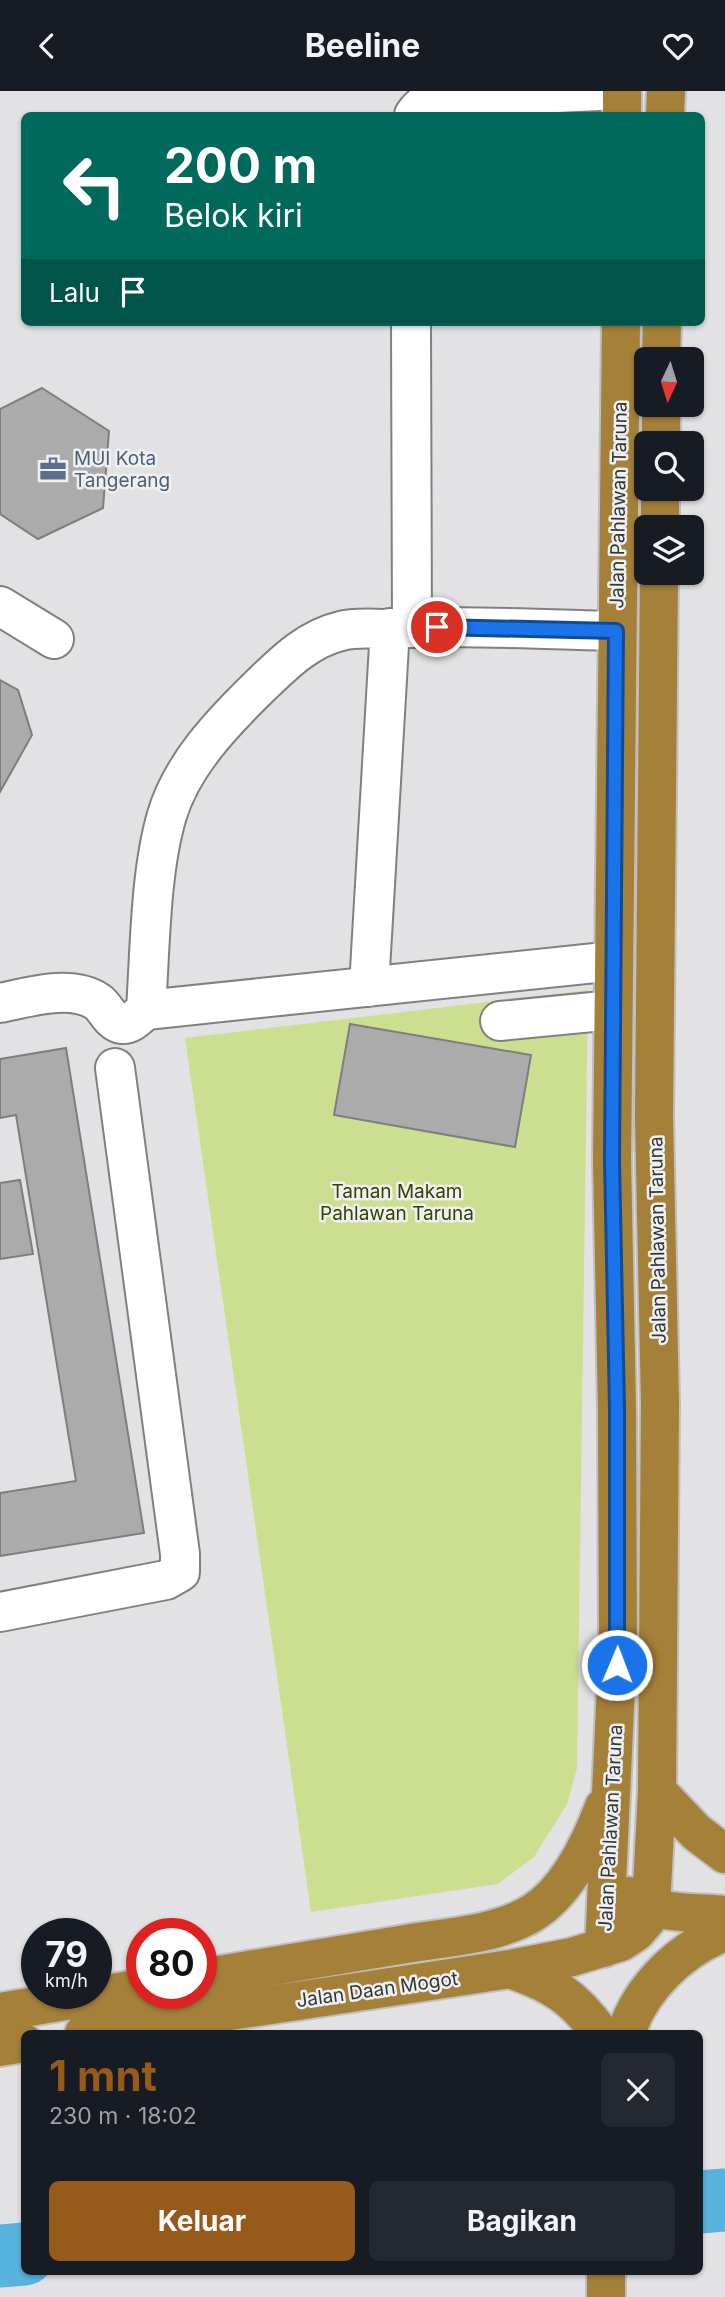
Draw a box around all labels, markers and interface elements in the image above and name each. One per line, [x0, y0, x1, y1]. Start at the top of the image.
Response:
text: Beeline [305, 26, 420, 65]
icon: back [28, 27, 66, 65]
icon: heart [659, 27, 697, 65]
text: 200 m [164, 136, 317, 195]
icon: left [49, 140, 140, 231]
text: Belok kiri [164, 196, 303, 235]
icon: arrive [114, 273, 152, 311]
text: Lalu [49, 277, 100, 308]
north arrow [634, 347, 704, 417]
map controls [634, 347, 704, 585]
street label: Jalan Pahlawan Taruna [605, 401, 632, 609]
button: search [634, 431, 704, 501]
place label: MUI Kota Tangerang [74, 447, 170, 492]
office icon: MUI Kota Tangerang [38, 454, 68, 484]
button: layers [634, 515, 704, 585]
pin [407, 597, 467, 657]
icon: arrive [418, 608, 456, 646]
street label: Jalan Pahlawan Taruna [644, 1136, 671, 1344]
park label: Taman Makam Pahlawan Taruna [320, 1180, 474, 1225]
position arrow [580, 1628, 654, 1702]
street label: Jalan Pahlawan Taruna [594, 1724, 627, 1932]
speed limit sign: 80 [126, 1918, 217, 2009]
text: 79 [45, 1933, 88, 1975]
street label: Jalan Daan Mogot [295, 1967, 459, 2012]
text: km/h [45, 1970, 88, 1991]
text: 1 mnt [49, 2050, 157, 2101]
button: close [601, 2053, 675, 2127]
text: 230 m · 18:02 [49, 2102, 197, 2130]
button: Keluar [49, 2181, 355, 2261]
button: Bagikan [369, 2181, 675, 2261]

